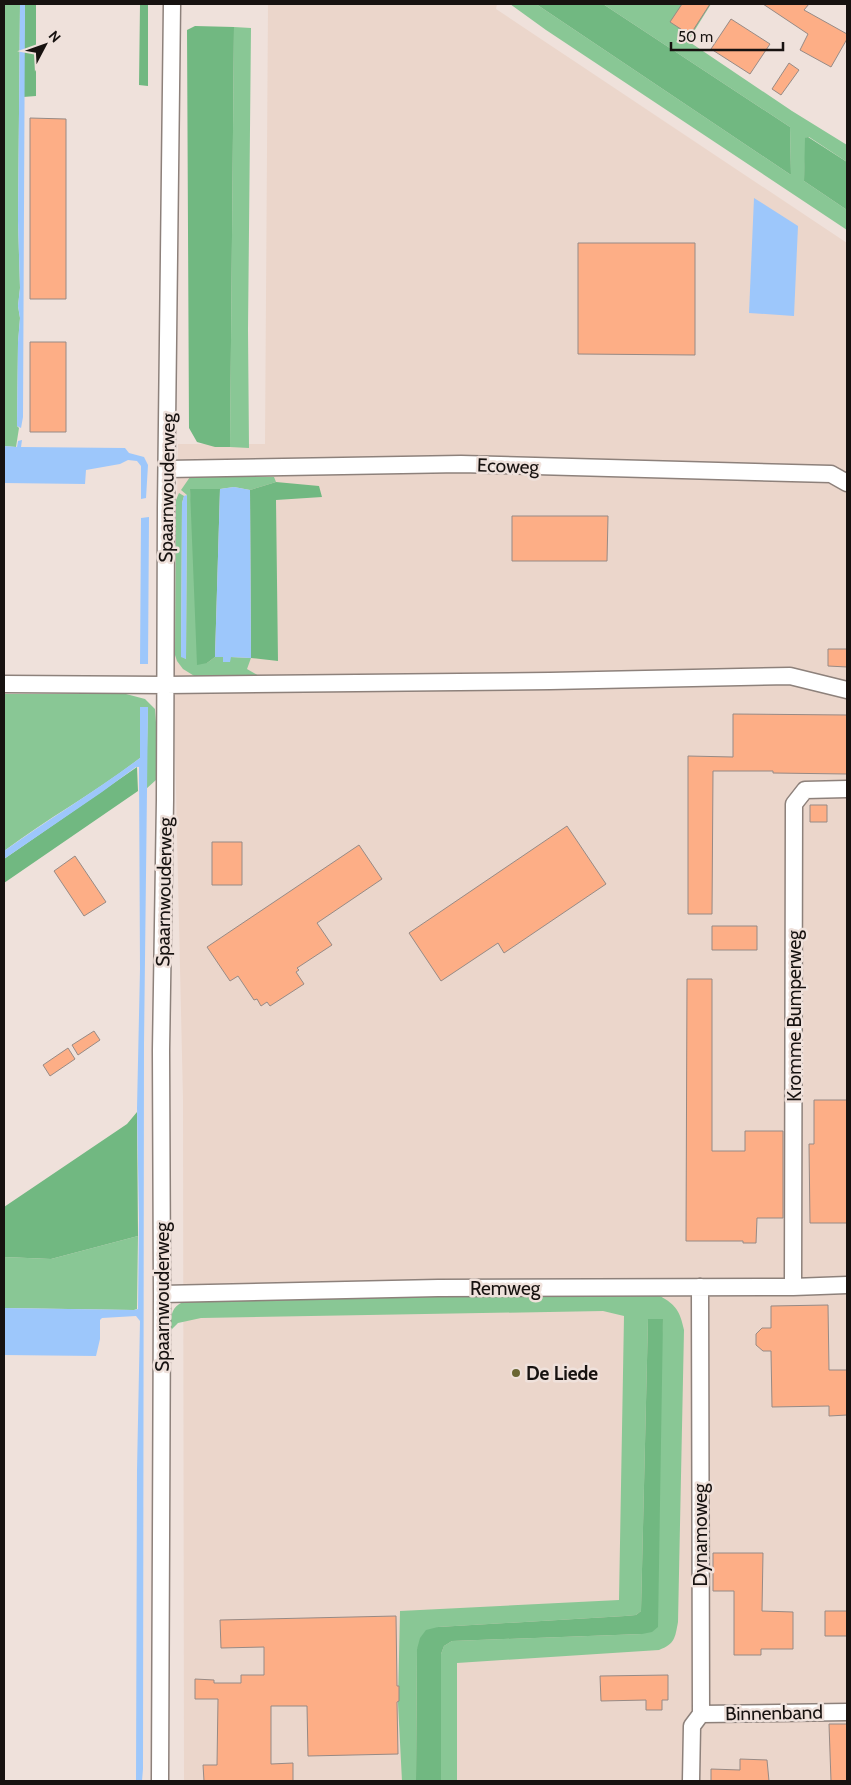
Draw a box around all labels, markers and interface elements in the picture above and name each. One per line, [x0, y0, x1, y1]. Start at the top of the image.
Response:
north arrow [20, 20, 70, 70]
scale bar [671, 20, 784, 52]
text: N [45, 27, 65, 46]
text: 50 m [678, 28, 713, 46]
street label: Spaarnwouderweg [154, 413, 180, 563]
street label: Ecoweg [477, 453, 540, 479]
street label: Spaarnwouderweg [151, 817, 177, 967]
street label: Kromme Bumperweg [783, 930, 806, 1102]
street label: Spaarnwouderweg [151, 1222, 174, 1372]
street label: Remweg [470, 1277, 541, 1300]
place label: De Liede [526, 1362, 598, 1385]
marker: De Liede [510, 1367, 522, 1379]
street label: Dynamoweg [689, 1483, 712, 1587]
street label: Binnenband [725, 1701, 823, 1725]

